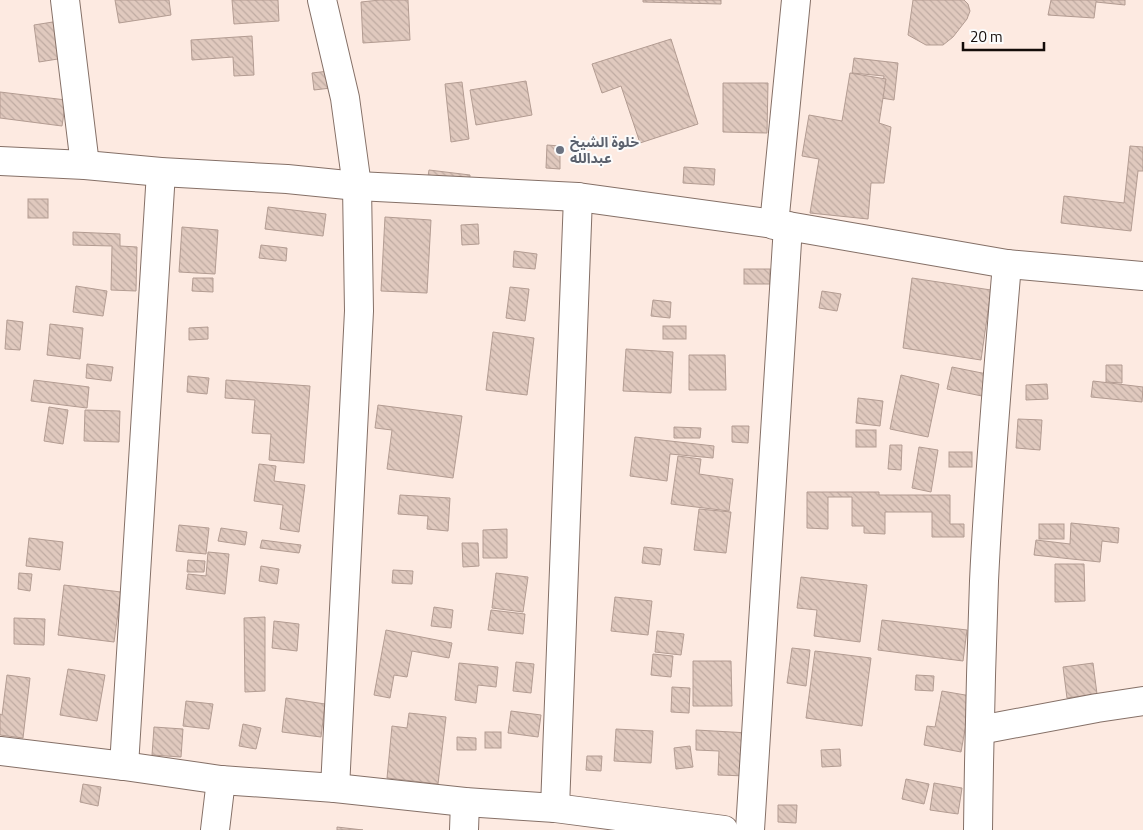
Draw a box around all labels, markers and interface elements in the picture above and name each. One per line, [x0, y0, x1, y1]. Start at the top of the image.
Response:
scale bar [963, 20, 1044, 52]
text: 20 m [970, 25, 1003, 48]
place label: خلوة الشيخ عبدالله [570, 131, 639, 168]
marker: خلوة الشيخ عبدالله [554, 144, 566, 156]

